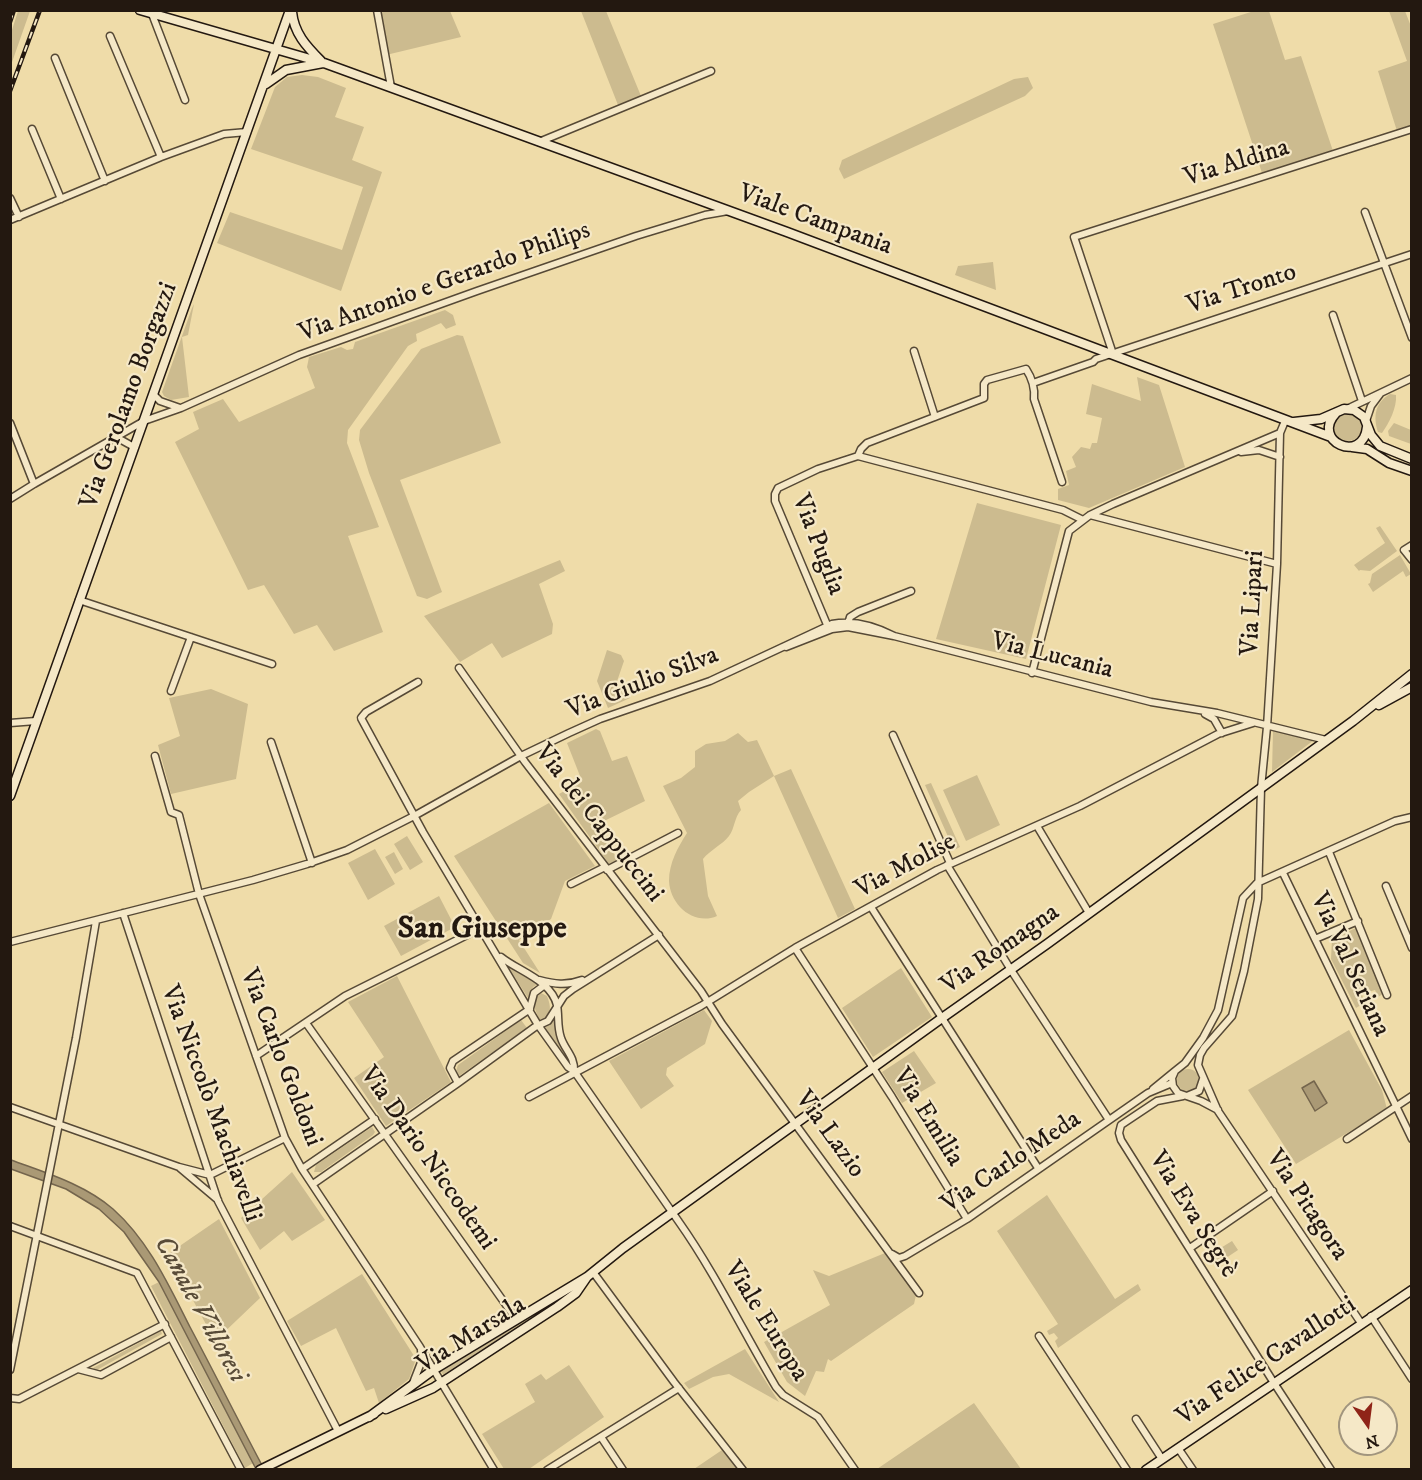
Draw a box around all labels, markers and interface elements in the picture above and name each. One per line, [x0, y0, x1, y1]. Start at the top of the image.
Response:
street label: Via Aldina [1181, 133, 1293, 195]
street label: Viale Campania [734, 179, 896, 263]
street label: Via Antonio e Gerardo Philips [295, 216, 595, 350]
street label: Via Tronto [1183, 258, 1301, 322]
street label: Via Gerolamo Borgazzi [74, 278, 186, 514]
street label: Via Puglia [784, 490, 850, 600]
street label: Via Lipari [1236, 550, 1272, 656]
street label: Via Lucania [988, 627, 1116, 687]
street label: Via Giulio Silva [563, 641, 723, 727]
street label: Via dei Cappuccini [527, 739, 669, 909]
street label: Via Molise [850, 828, 962, 906]
street label: Via Val Seriana [1302, 888, 1396, 1042]
street label: Via Romagna [936, 898, 1066, 1002]
district label: San Giuseppe [397, 911, 567, 949]
street label: Via Carlo Goldoni [232, 965, 328, 1151]
street label: Via Niccolò Machiavelli [153, 981, 267, 1227]
street label: Via Dario Niccodemi [352, 1061, 502, 1257]
street label: Via Emilia [885, 1063, 969, 1173]
street label: Via Lazio [787, 1085, 871, 1185]
street label: Via Carlo Meda [936, 1105, 1088, 1221]
street label: Via Pitagora [1258, 1145, 1354, 1267]
street label: Via Eva Segrè [1141, 1146, 1243, 1284]
water label: Canale Villoresi [145, 1231, 253, 1389]
street label: Viale Europa [716, 1256, 814, 1388]
street label: Via Marsala [412, 1290, 532, 1382]
street label: Via Felice Cavallotti [1171, 1290, 1363, 1434]
north arrow [1338, 1396, 1398, 1456]
text: N [1363, 1430, 1381, 1453]

